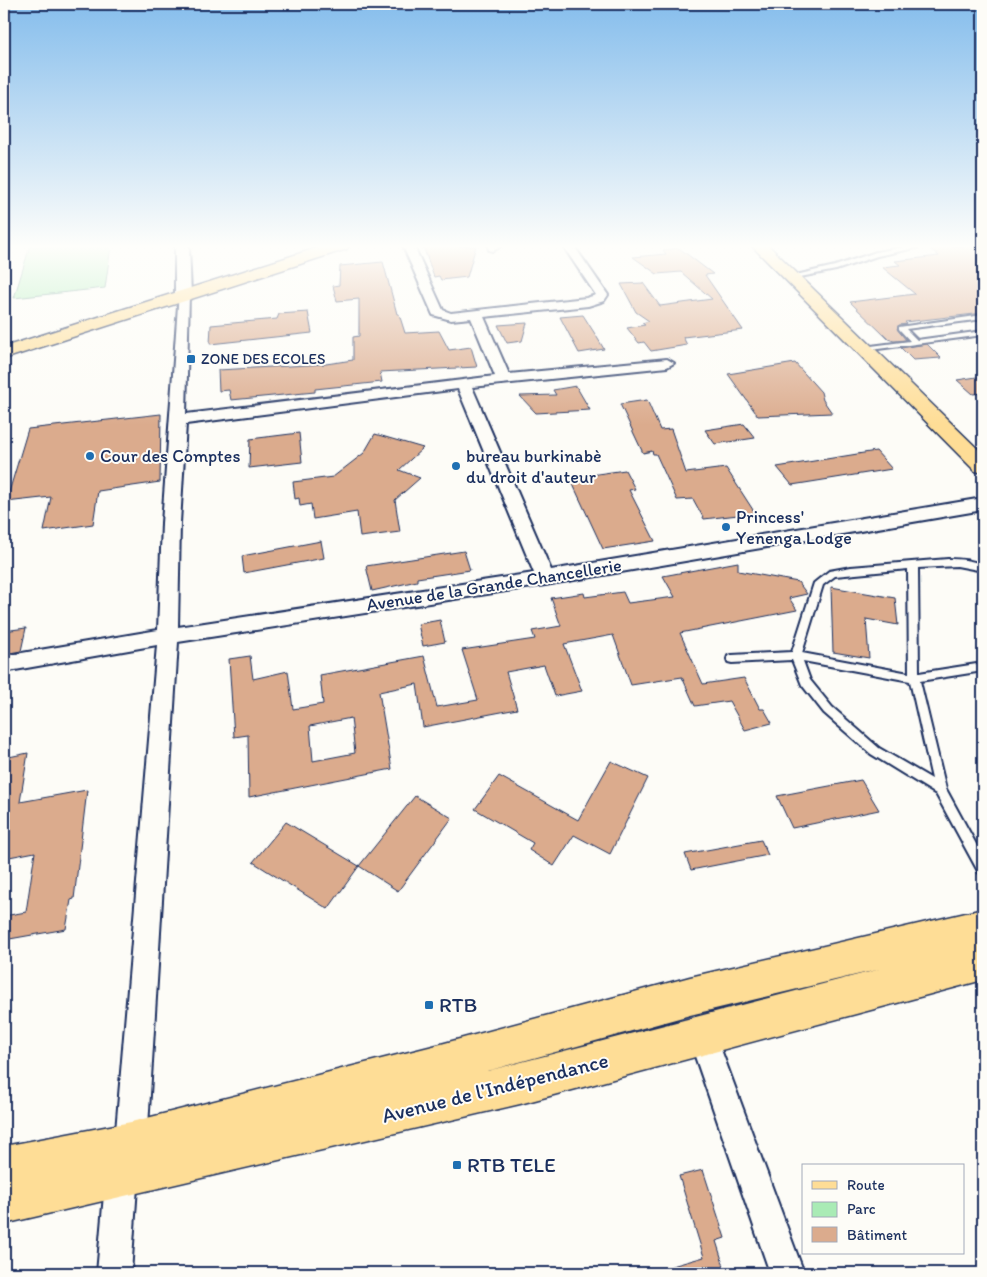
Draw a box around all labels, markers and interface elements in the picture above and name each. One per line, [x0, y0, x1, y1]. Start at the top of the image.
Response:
place label: ZONE DES ECOLES [201, 350, 325, 368]
marker: ZONE DES ECOLES [185, 353, 197, 365]
place label: Cour des Comptes [100, 445, 240, 467]
place label: bureau burkinabè du droit d'auteur [466, 445, 602, 488]
marker: Cour des Comptes [84, 450, 96, 462]
marker: bureau burkinabè du droit d'auteur [450, 460, 462, 472]
place label: Princess' Yenenga Lodge [736, 506, 852, 549]
marker: Princess' Yenenga Lodge [720, 521, 732, 533]
street label: Avenue de la Grande Chancellerie [365, 554, 623, 616]
place label: RTB [439, 992, 477, 1017]
marker: RTB [423, 999, 435, 1011]
street label: Avenue de l'Indépendance [379, 1047, 611, 1128]
place label: RTB TELE [467, 1152, 556, 1177]
marker: RTB TELE [451, 1159, 463, 1171]
legend [802, 1164, 964, 1254]
text: Route [847, 1176, 885, 1194]
text: Parc [847, 1200, 876, 1218]
text: Bâtiment [847, 1226, 908, 1244]

